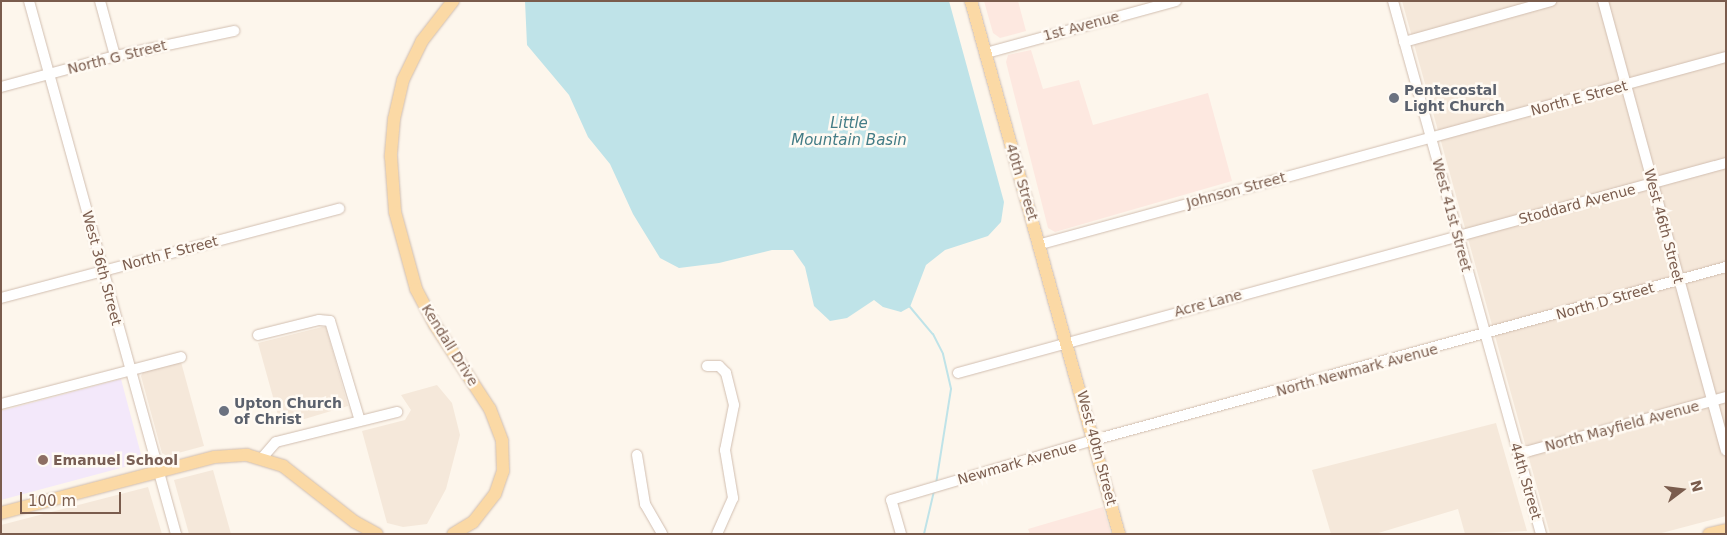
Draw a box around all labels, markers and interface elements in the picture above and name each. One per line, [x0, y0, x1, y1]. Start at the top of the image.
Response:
street label: 1st Avenue [1041, 8, 1121, 44]
street label: North G Street [66, 37, 168, 77]
street label: North E Street [1529, 77, 1629, 119]
place label: Pentecostal Light Church [1404, 82, 1505, 114]
marker: Pentecostal Light Church [1388, 92, 1400, 104]
water label: Little Mountain Basin [791, 114, 907, 149]
street label: 40th Street [1002, 142, 1042, 222]
street label: West 41st Street [1429, 157, 1475, 273]
street label: West 46th Street [1641, 167, 1687, 285]
street label: Johnson Street [1184, 169, 1288, 211]
street label: Stoddard Avenue [1517, 180, 1637, 228]
street label: West 36th Street [79, 209, 125, 327]
street label: North F Street [120, 232, 220, 274]
street label: North D Street [1554, 279, 1656, 323]
street label: Acre Lane [1172, 286, 1244, 320]
street label: Kendall Drive [418, 301, 482, 389]
street label: North Newmark Avenue [1274, 340, 1440, 400]
street label: West 40th Street [1074, 389, 1120, 507]
place label: Upton Church of Christ [234, 395, 342, 428]
street label: North Mayfield Avenue [1543, 397, 1701, 455]
marker: Upton Church of Christ [218, 405, 230, 417]
street label: Newmark Avenue [956, 438, 1078, 488]
street label: 44th Street [1507, 441, 1545, 521]
place label: Emanuel School [53, 452, 178, 468]
marker: Emanuel School [37, 454, 49, 466]
north arrow [1657, 465, 1707, 515]
text: N [1687, 478, 1706, 494]
scale bar [22, 482, 124, 514]
text: 100 m [28, 492, 76, 510]

